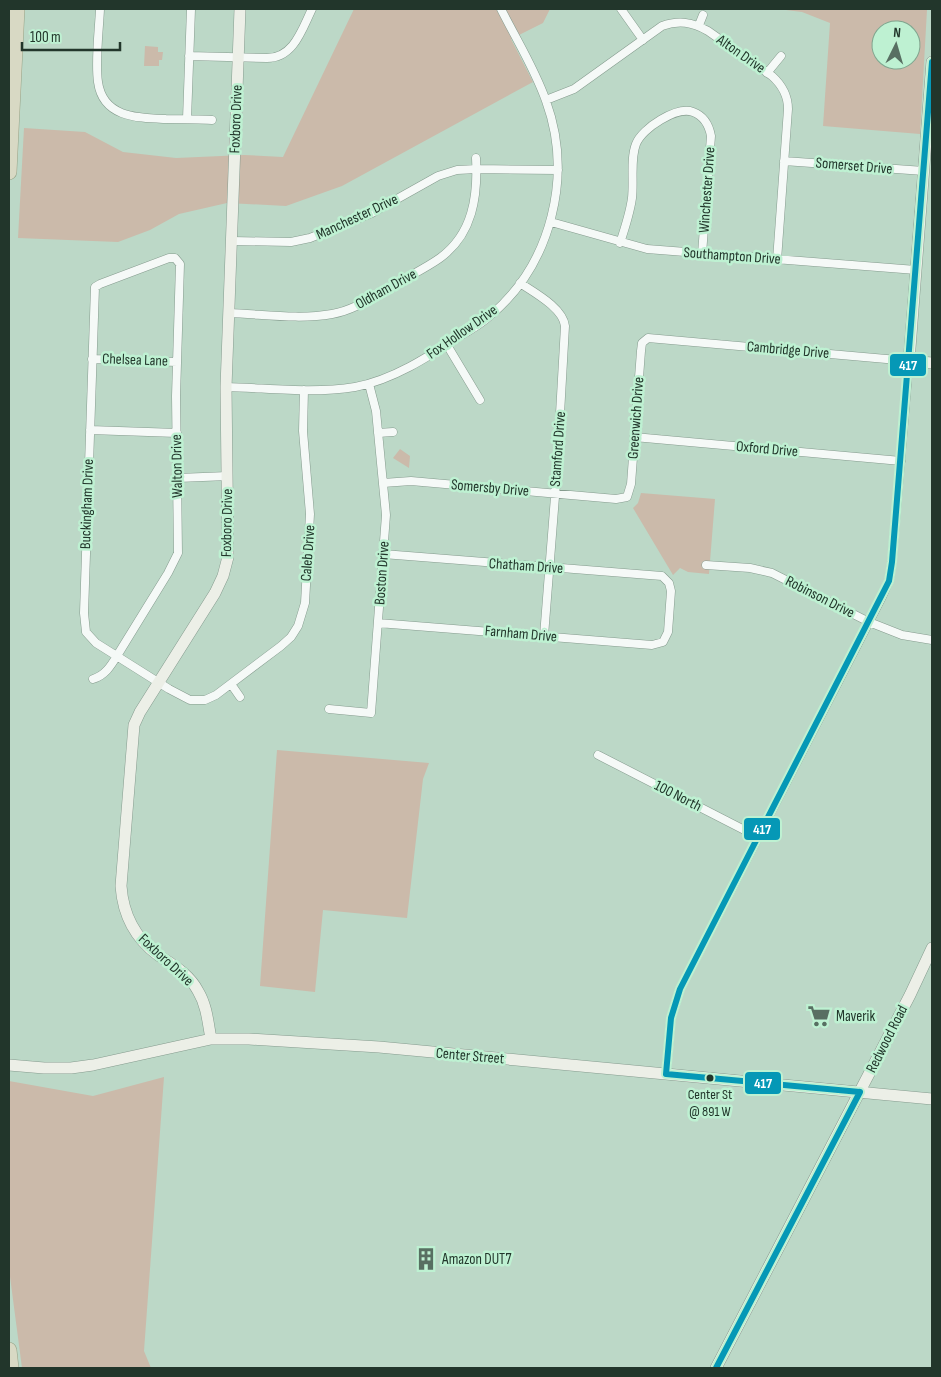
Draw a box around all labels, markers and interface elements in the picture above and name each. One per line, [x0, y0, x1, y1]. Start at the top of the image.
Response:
scale bar [22, 20, 120, 52]
north arrow [871, 20, 921, 70]
text: N [893, 24, 902, 41]
text: 100 m [30, 28, 61, 47]
street label: Alton Drive [712, 30, 769, 78]
street label: Foxboro Drive [225, 84, 247, 154]
street label: Winchester Drive [695, 146, 719, 234]
street label: Somerset Drive [815, 153, 893, 179]
street label: Manchester Drive [313, 190, 401, 244]
street label: Southampton Drive [683, 243, 781, 269]
street label: Oldham Drive [352, 264, 420, 314]
street label: Fox Hollow Drive [423, 301, 501, 363]
street label: Cambridge Drive [746, 337, 830, 363]
street label: Chelsea Lane [102, 349, 168, 371]
line badge: 417 [889, 353, 927, 377]
text: 417 [899, 357, 918, 374]
street label: Greenwich Drive [624, 376, 648, 460]
street label: Stamford Drive [546, 411, 570, 487]
street label: Walton Drive [167, 434, 187, 498]
street label: Oxford Drive [735, 437, 799, 461]
street label: Buckingham Drive [76, 459, 98, 549]
street label: Somersby Drive [450, 475, 530, 501]
street label: Foxboro Drive [217, 489, 237, 557]
street label: Caleb Drive [297, 524, 319, 582]
street label: Boston Drive [370, 540, 394, 606]
street label: Chatham Drive [488, 554, 564, 578]
street label: Robinson Drive [782, 572, 858, 622]
street label: Farnham Drive [484, 621, 558, 647]
street label: 100 North [651, 776, 705, 816]
line badge: 417 [743, 817, 781, 841]
text: 417 [753, 821, 772, 838]
street label: Foxboro Drive [134, 930, 198, 990]
street label: Redwood Road [862, 1002, 912, 1076]
supermarket icon: Maverik [806, 1003, 832, 1029]
place label: Maverik [836, 1007, 875, 1026]
street label: Center Street [435, 1044, 505, 1068]
line badge: 417 [744, 1071, 782, 1095]
marker: Center St @ 891 W [705, 1073, 715, 1083]
text: 417 [754, 1075, 773, 1092]
place label: Center St @ 891 W [688, 1086, 732, 1120]
building icon: Amazon DUT7 [413, 1246, 439, 1272]
place label: Amazon DUT7 [441, 1250, 511, 1269]

